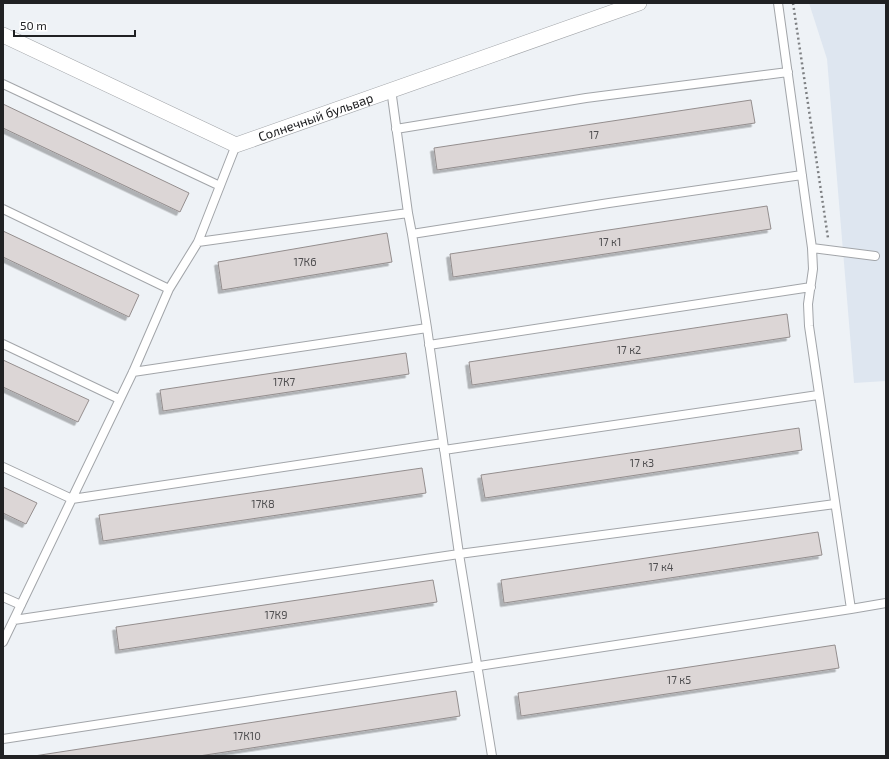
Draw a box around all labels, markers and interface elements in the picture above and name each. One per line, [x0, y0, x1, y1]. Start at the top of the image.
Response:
scale bar [14, 12, 135, 38]
text: 50 m [20, 18, 47, 32]
street label: Солнечный бульвар [256, 89, 375, 145]
house number: 17 [589, 128, 599, 141]
house number: 17 к1 [599, 235, 621, 248]
house number: 17К6 [294, 255, 316, 268]
house number: 17 к2 [617, 343, 641, 356]
house number: 17К7 [273, 375, 295, 388]
house number: 17 к3 [630, 456, 654, 469]
house number: 17К8 [251, 497, 275, 510]
house number: 17 к4 [648, 560, 674, 573]
house number: 17К9 [265, 608, 287, 621]
house number: 17 к5 [667, 673, 691, 686]
house number: 17К10 [233, 729, 261, 742]

